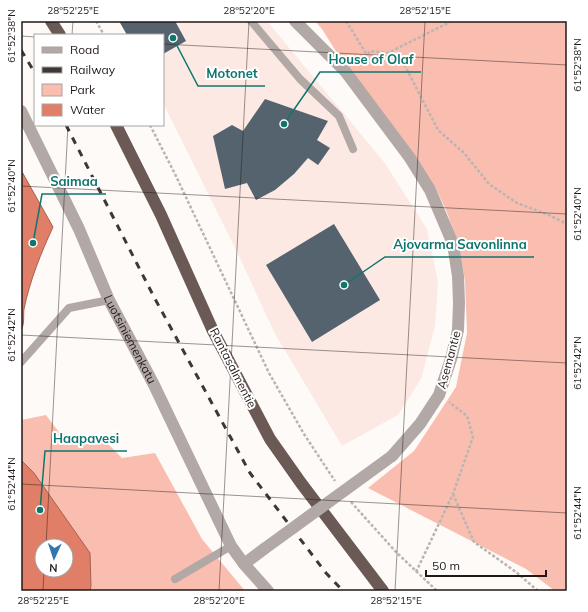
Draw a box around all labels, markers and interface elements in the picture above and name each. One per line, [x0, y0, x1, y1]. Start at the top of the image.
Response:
text: 28°52'25"E [47, 4, 99, 17]
text: 28°52'20"E [223, 4, 275, 17]
text: 28°52'15"E [399, 4, 451, 17]
text: 61°52'38"N [5, 9, 18, 63]
legend [34, 34, 164, 126]
text: 61°52'38"N [571, 38, 584, 92]
text: Road [70, 42, 99, 57]
callout: House of Olaf [320, 47, 421, 72]
text: House of Olaf [328, 51, 414, 67]
callout: Motonet [198, 61, 265, 86]
text: Railway [70, 62, 116, 77]
text: Motonet [206, 65, 258, 81]
text: Park [70, 82, 96, 97]
text: Water [70, 102, 106, 117]
text: 61°52'40"N [5, 159, 18, 213]
callout: Saimaa [42, 169, 106, 194]
text: Saimaa [50, 173, 98, 189]
text: 61°52'40"N [571, 187, 584, 241]
callout: Ajovarma Savonlinna [385, 232, 534, 257]
text: Ajovarma Savonlinna [393, 236, 527, 252]
street label: Luotsiniemenkatu [101, 293, 160, 386]
text: 61°52'42"N [5, 308, 18, 362]
street label: Rantasalmentie [207, 325, 260, 410]
street label: Asemantie [434, 329, 463, 391]
text: 61°52'42"N [571, 336, 584, 390]
callout: Haapavesi [45, 426, 127, 451]
text: Haapavesi [53, 430, 119, 446]
text: 61°52'44"N [5, 457, 18, 511]
text: 61°52'44"N [571, 486, 584, 540]
north arrow [34, 538, 74, 578]
scale bar [426, 552, 546, 578]
text: 50 m [432, 558, 460, 573]
text: N [49, 561, 58, 575]
text: 28°52'25"E [17, 594, 69, 607]
text: 28°52'20"E [193, 594, 245, 607]
text: 28°52'15"E [370, 594, 422, 607]

